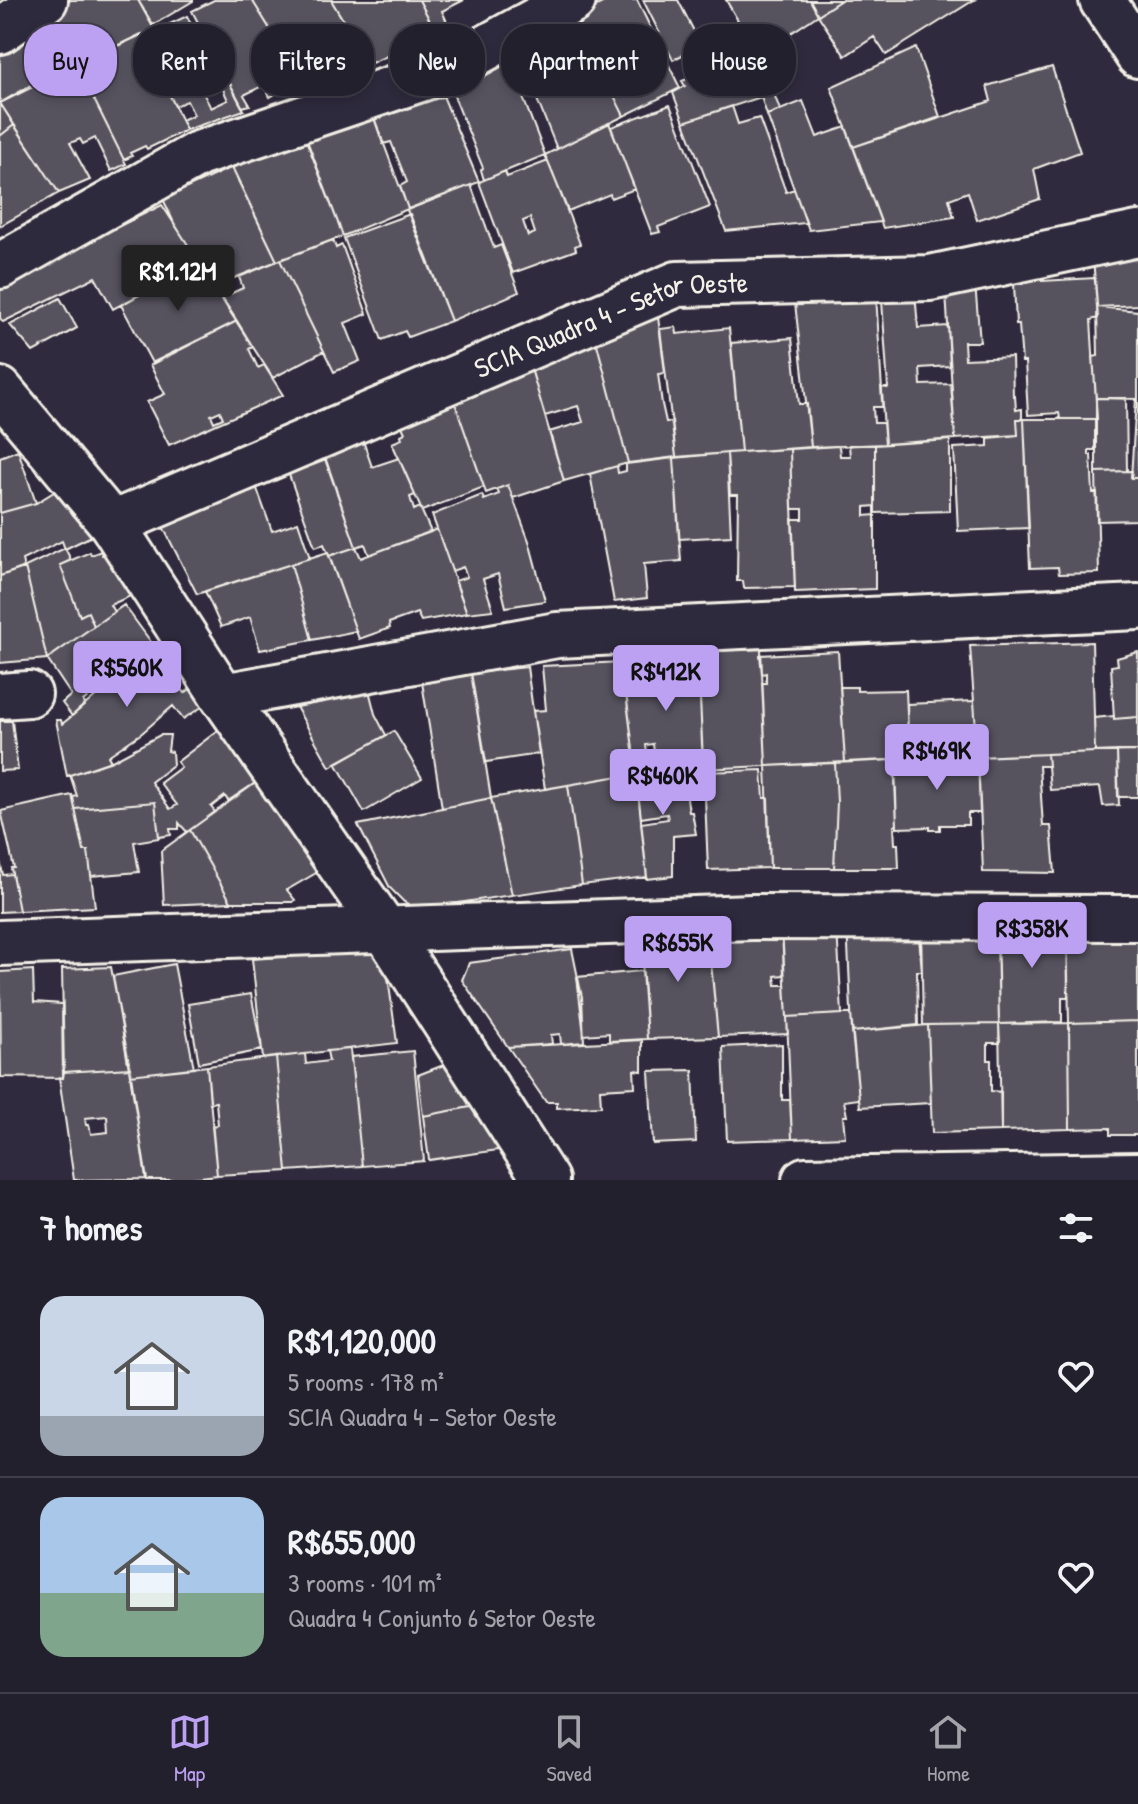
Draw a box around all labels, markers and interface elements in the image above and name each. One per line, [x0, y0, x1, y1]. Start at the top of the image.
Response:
chip: Buy [24, 24, 117, 96]
chip: Rent [133, 24, 235, 96]
chip: Filters [251, 24, 374, 96]
chip: New [390, 24, 485, 96]
chip: Apartment [501, 24, 667, 96]
chip: House [683, 24, 796, 96]
pin: R$1.12M [104, 245, 252, 313]
text: R$1.12M [139, 253, 217, 288]
street label: SCIA Quadra 4 - Setor Oeste [468, 263, 748, 387]
pin: R$560K [62, 641, 192, 709]
pin: R$412K [601, 645, 731, 713]
text: R$560K [91, 649, 163, 684]
text: R$412K [631, 653, 701, 688]
pin: R$469K [872, 724, 1002, 792]
text: R$469K [903, 732, 971, 767]
pin: R$460K [598, 749, 728, 817]
text: R$460K [628, 757, 698, 792]
pin: R$358K [967, 902, 1097, 970]
text: R$358K [996, 910, 1068, 945]
pin: R$655K [613, 916, 743, 984]
text: R$655K [643, 924, 713, 959]
text: 7 homes [40, 1205, 142, 1251]
icon: filters [1054, 1206, 1098, 1250]
text: R$1,120,000 [288, 1318, 436, 1364]
icon: home [104, 1328, 200, 1424]
icon: heart [1054, 1354, 1098, 1398]
text: 5 rooms · 178 m² [288, 1364, 444, 1399]
text: SCIA Quadra 4 - Setor Oeste [288, 1399, 557, 1434]
text: R$655,000 [288, 1519, 416, 1565]
icon: home [104, 1529, 200, 1625]
icon: heart [1054, 1555, 1098, 1599]
text: 3 rooms · 101 m² [288, 1565, 442, 1600]
text: Quadra 4 Conjunto 6 Setor Oeste [288, 1600, 596, 1635]
tab: Map [168, 1710, 212, 1788]
tab: Saved [547, 1710, 591, 1788]
tab: Home [926, 1710, 970, 1788]

